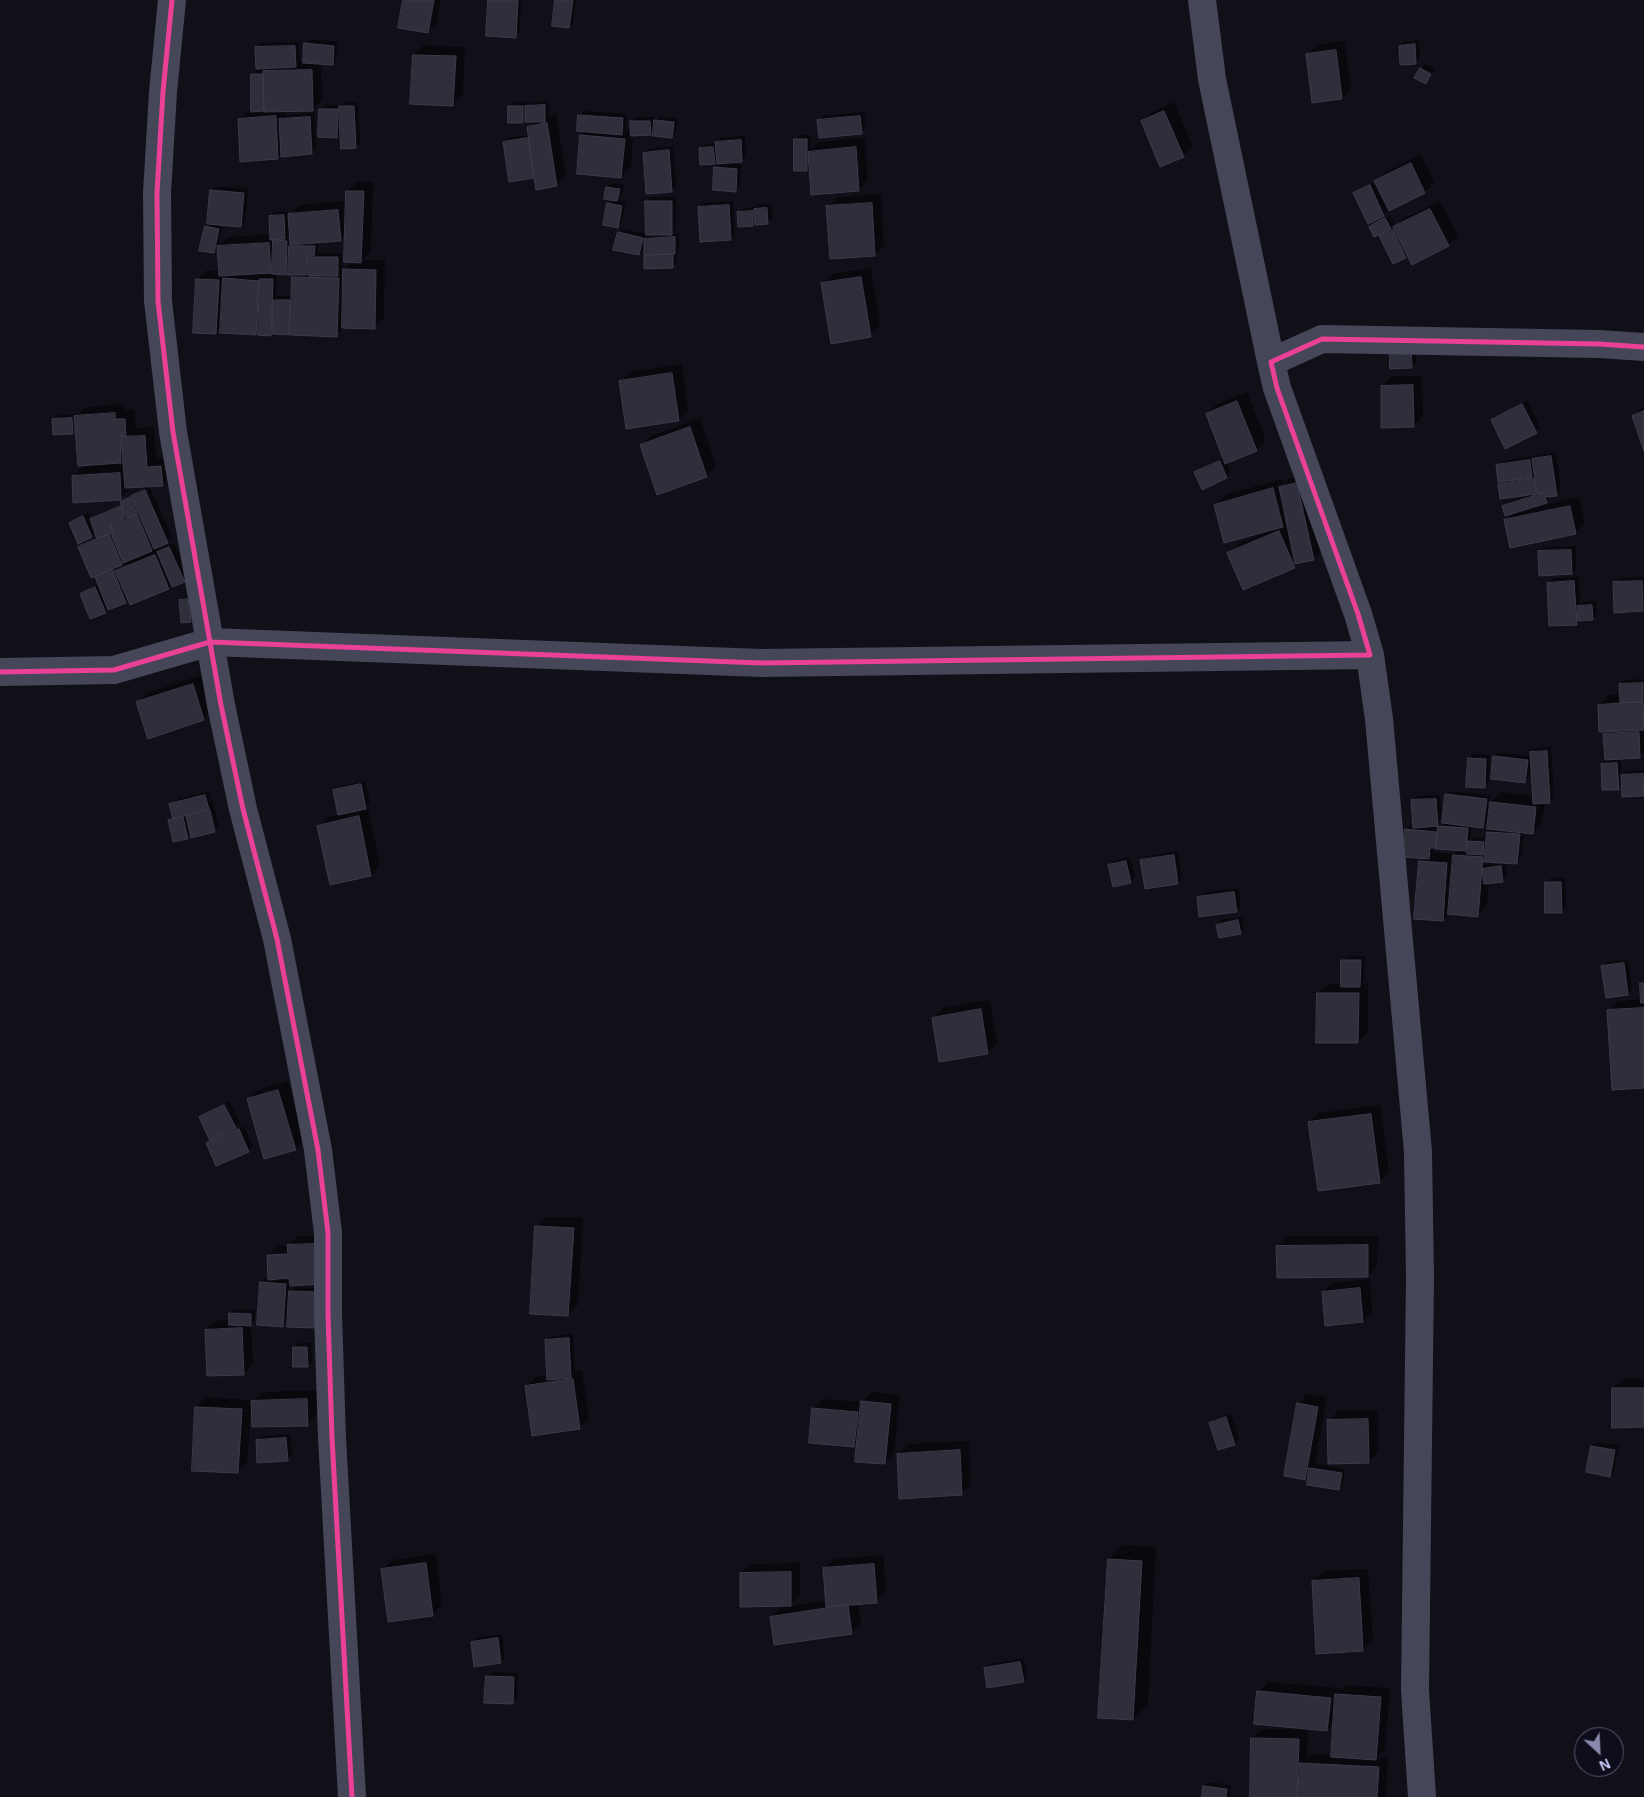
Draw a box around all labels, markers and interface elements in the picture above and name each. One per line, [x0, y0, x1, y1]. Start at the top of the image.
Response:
north arrow [1574, 1727, 1624, 1777]
text: N [1597, 1755, 1613, 1774]

